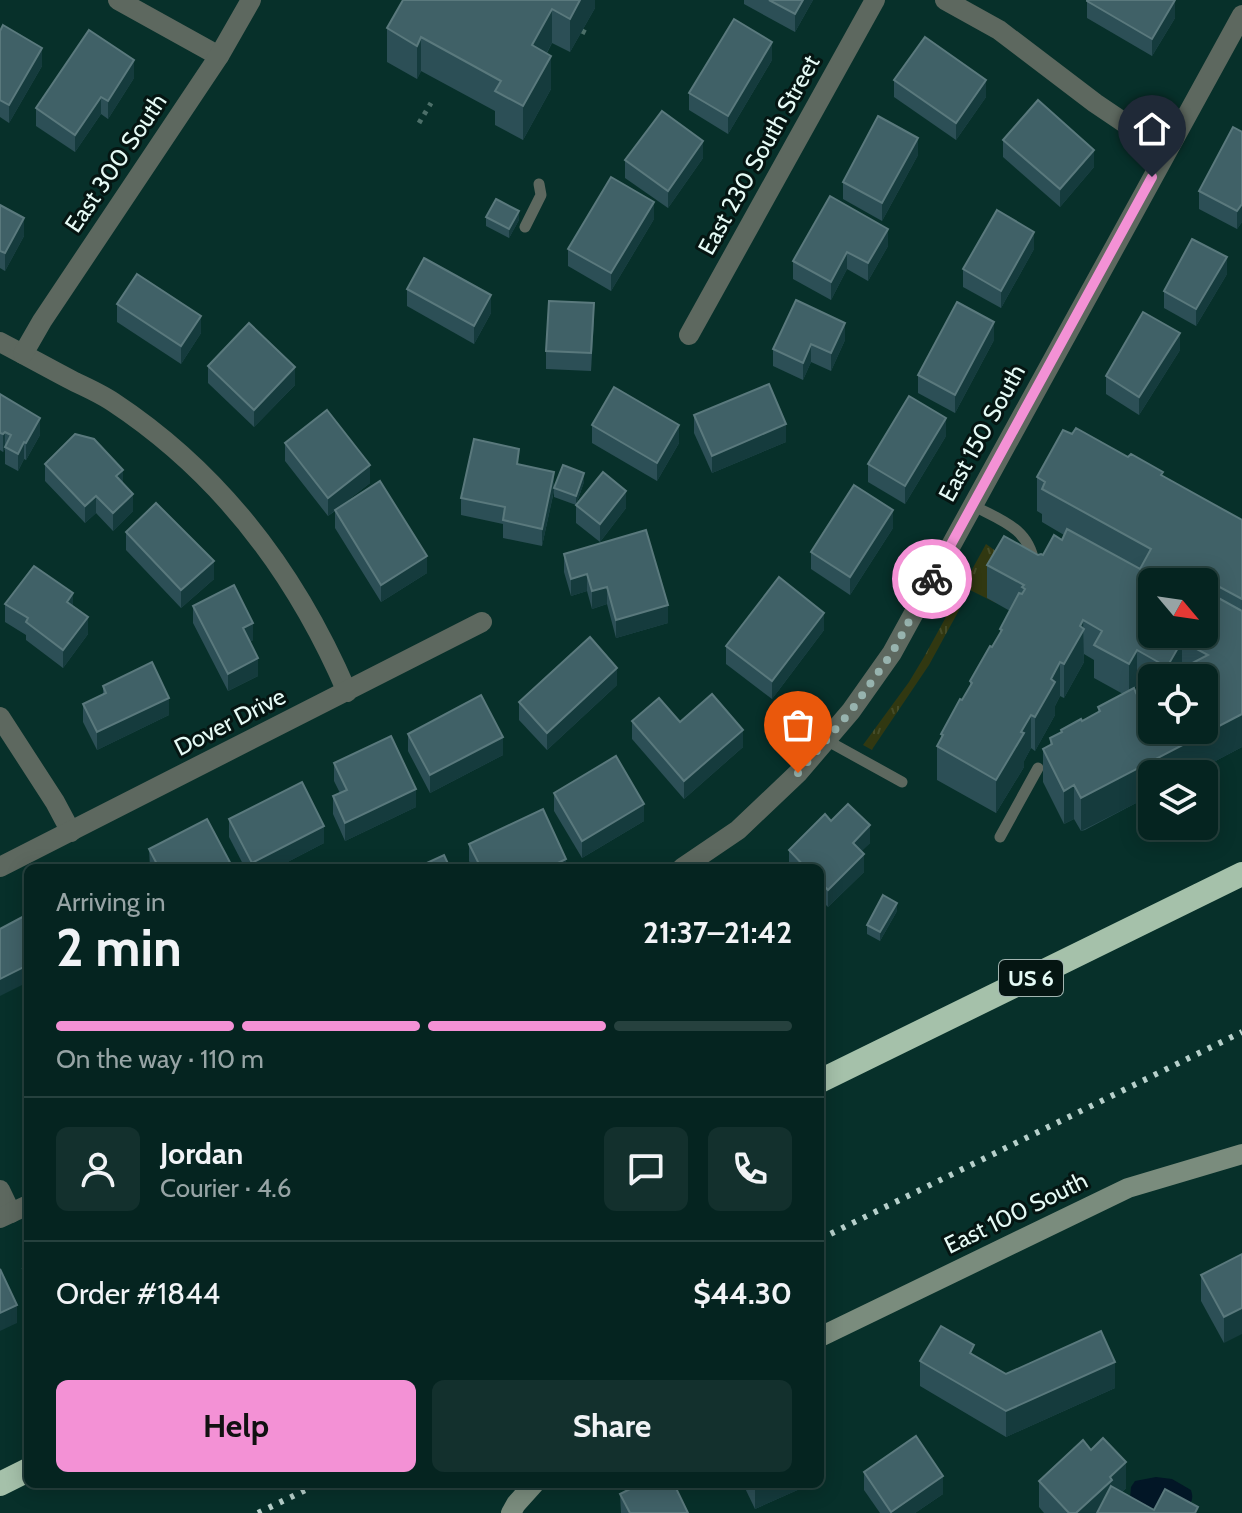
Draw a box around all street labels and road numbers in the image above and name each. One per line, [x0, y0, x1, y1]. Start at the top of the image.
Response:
street label: East 230 South Street [692, 50, 826, 260]
street label: East 300 South [59, 88, 173, 238]
street label: East 150 South [932, 359, 1031, 506]
street label: Dover Drive [169, 681, 290, 762]
road number: US 6 [999, 960, 1063, 996]
street label: East 100 South [939, 1165, 1092, 1260]

